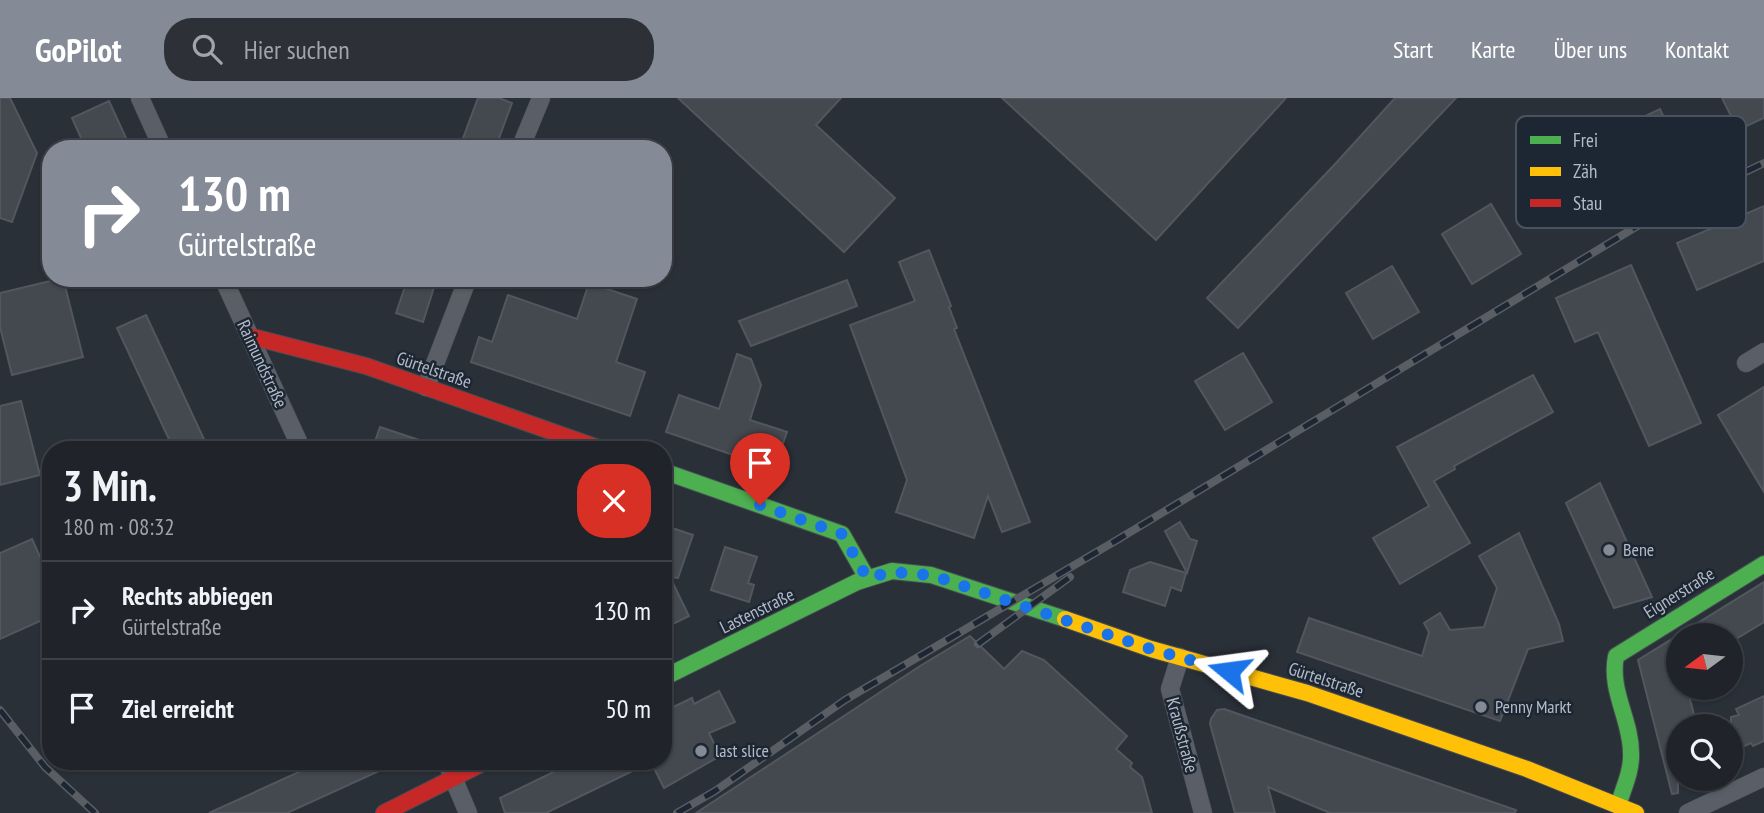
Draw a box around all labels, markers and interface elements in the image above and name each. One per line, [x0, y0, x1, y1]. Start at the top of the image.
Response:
search box [164, 18, 654, 81]
text: GoPilot [35, 28, 122, 71]
icon: search [188, 30, 226, 68]
text: Hier suchen [244, 33, 350, 66]
text: Start [1393, 34, 1433, 65]
text: Karte [1471, 34, 1516, 65]
text: Über uns [1554, 34, 1627, 65]
text: Kontakt [1665, 34, 1729, 65]
legend [1516, 116, 1746, 228]
text: Frei [1573, 128, 1598, 152]
text: Zäh [1573, 159, 1597, 183]
text: 130 m [178, 161, 291, 225]
icon: right [63, 168, 154, 259]
text: Stau [1573, 191, 1602, 215]
text: Gürtelstraße [178, 223, 316, 265]
street label: Raimundstraße [232, 316, 293, 411]
street label: Gürtelstraße [394, 346, 475, 393]
pin [730, 433, 790, 505]
icon: arrive [741, 444, 779, 482]
text: 3 Min. [63, 458, 157, 513]
button: close [577, 464, 651, 538]
text: 180 m · 08:32 [63, 512, 175, 541]
place label: Bene [1623, 538, 1654, 561]
marker: Bene [1601, 542, 1617, 558]
street label: Eignerstraße [1639, 562, 1718, 623]
text: Rechts abbiegen [122, 579, 273, 612]
street label: Lastenstraße [716, 583, 798, 638]
icon: right [63, 591, 101, 629]
text: 130 m [593, 594, 651, 627]
text: Gürtelstraße [122, 612, 221, 641]
north arrow [1666, 623, 1743, 700]
map controls [1666, 623, 1743, 791]
position arrow [1192, 634, 1266, 708]
street label: Gürtelstraße [1286, 657, 1367, 702]
icon: arrive [63, 689, 101, 727]
text: Ziel erreicht [122, 692, 234, 725]
text: 50 m [605, 692, 651, 725]
street label: Kraußstraße [1161, 695, 1204, 775]
place label: Penny Markt [1495, 695, 1571, 718]
marker: Penny Markt [1473, 699, 1489, 715]
button: search [1666, 714, 1743, 791]
place label: last slice [715, 739, 769, 762]
marker: last slice [693, 743, 709, 759]

